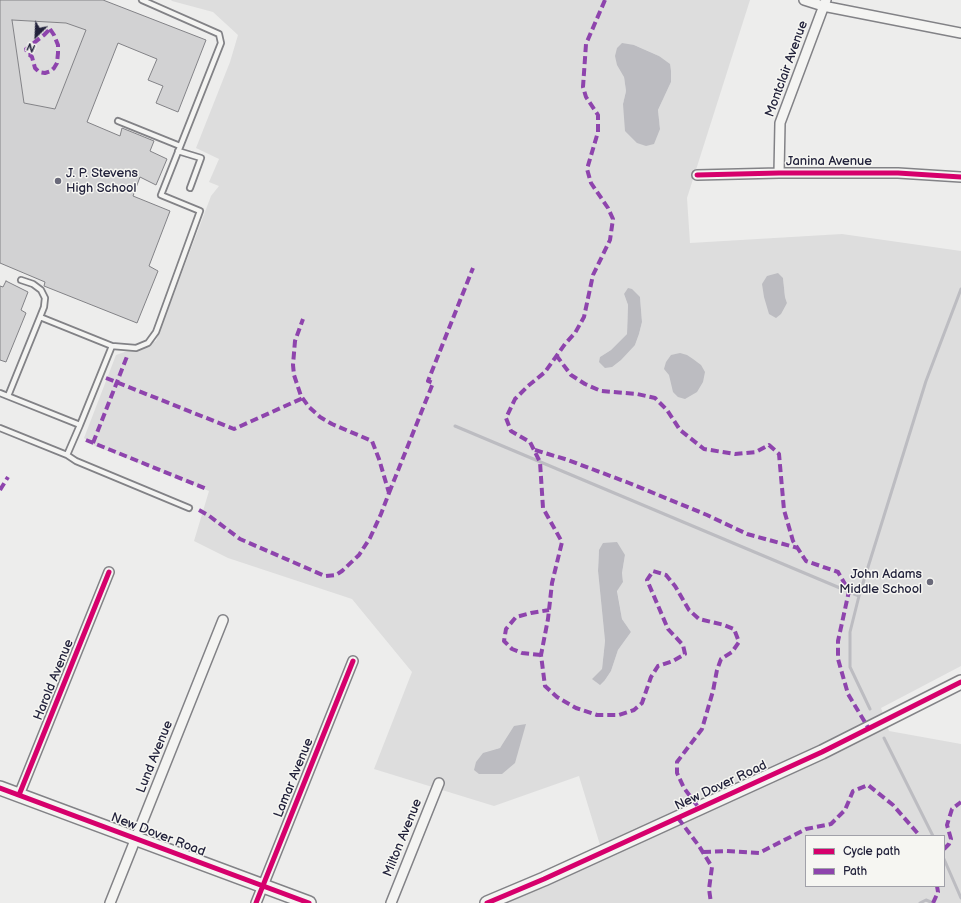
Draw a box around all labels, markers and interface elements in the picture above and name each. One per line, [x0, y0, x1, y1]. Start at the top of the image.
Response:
north arrow [16, 16, 56, 56]
street label: Montclair Avenue [762, 19, 812, 119]
text: N [25, 40, 37, 55]
street label: Janina Avenue [786, 154, 872, 170]
place label: J. P. Stevens High School [66, 166, 138, 197]
marker: J. P. Stevens High School [53, 176, 63, 186]
place label: John Adams Middle School [839, 567, 922, 598]
marker: John Adams Middle School [925, 577, 935, 587]
street label: Harold Avenue [31, 637, 77, 723]
street label: Lund Avenue [133, 719, 177, 795]
street label: Lamar Avenue [271, 736, 317, 820]
street label: New Dover Road [672, 758, 770, 814]
street label: Milton Avenue [380, 797, 426, 879]
street label: New Dover Road [109, 810, 207, 860]
legend [805, 835, 945, 887]
text: Cycle path [843, 844, 900, 859]
text: Path [843, 864, 867, 879]

